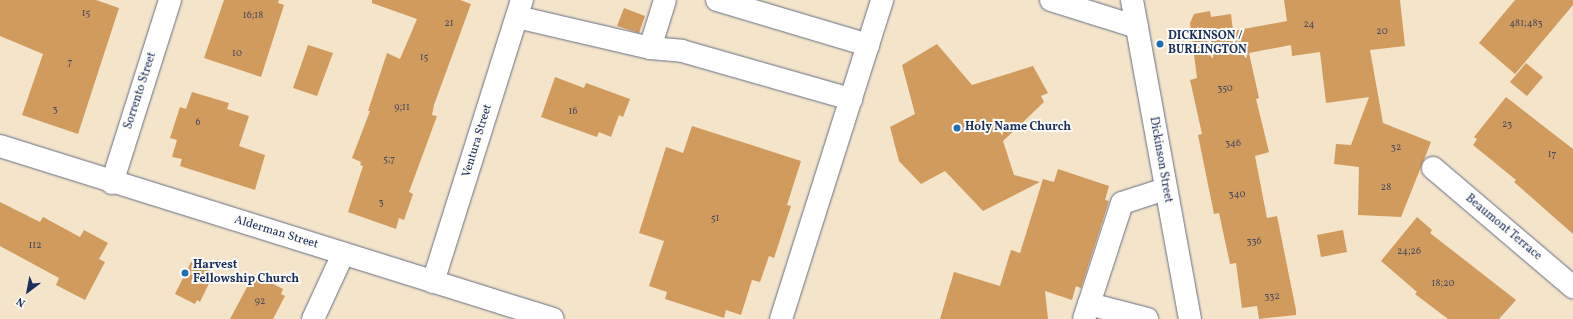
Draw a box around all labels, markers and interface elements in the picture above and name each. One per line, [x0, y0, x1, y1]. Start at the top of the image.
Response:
house number: 15 [82, 8, 90, 20]
house number: 16;18 [243, 10, 263, 22]
house number: 21 [444, 18, 454, 30]
house number: 481;483 [1509, 18, 1543, 30]
house number: 24 [1303, 19, 1315, 31]
house number: 20 [1376, 26, 1388, 38]
place label: DICKINSON / BURLINGTON [1168, 30, 1247, 58]
marker: DICKINSON / BURLINGTON [1155, 39, 1165, 49]
house number: 10 [232, 48, 242, 60]
street label: Sorrento Street [122, 51, 160, 131]
house number: 15 [420, 52, 428, 64]
house number: 7 [68, 57, 72, 69]
house number: 350 [1217, 83, 1233, 95]
house number: 9;11 [394, 102, 410, 114]
street label: Ventura Street [460, 103, 496, 179]
house number: 3 [52, 104, 58, 116]
house number: 16 [569, 106, 577, 118]
street label: Dickinson Street [1145, 116, 1175, 204]
house number: 6 [195, 117, 201, 129]
house number: 23 [1502, 119, 1512, 131]
place label: Holy Name Church [965, 121, 1071, 135]
marker: Holy Name Church [952, 123, 962, 133]
house number: 346 [1225, 138, 1241, 150]
house number: 32 [1391, 142, 1401, 154]
house number: 17 [1548, 149, 1556, 161]
house number: 5;7 [383, 154, 395, 166]
house number: 28 [1381, 182, 1391, 194]
house number: 340 [1229, 189, 1245, 201]
street label: Beaumont Terrace [1462, 192, 1544, 264]
house number: 3 [378, 197, 384, 209]
street label: Alderman Street [232, 213, 320, 253]
house number: 51 [711, 213, 719, 225]
house number: 336 [1246, 236, 1262, 248]
house number: 112 [28, 240, 42, 252]
house number: 24;26 [1397, 246, 1421, 258]
place label: Harvest Fellowship Church [193, 259, 299, 287]
marker: Harvest Fellowship Church [180, 268, 190, 278]
north arrow [8, 271, 48, 311]
house number: 18;20 [1432, 278, 1454, 290]
house number: 332 [1264, 291, 1280, 303]
text: N [14, 293, 29, 310]
house number: 92 [255, 296, 265, 308]

